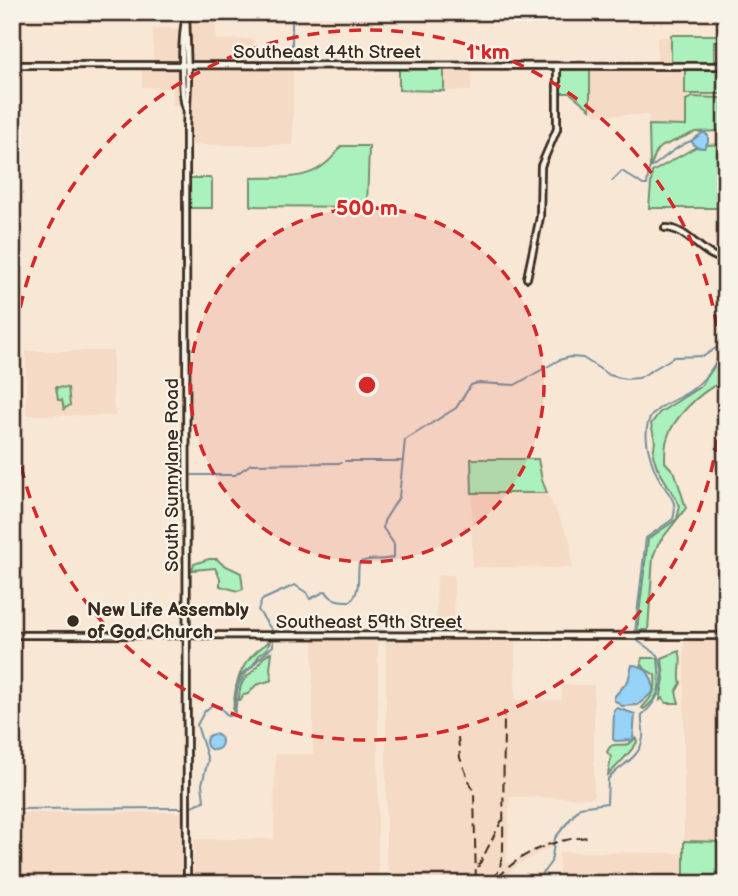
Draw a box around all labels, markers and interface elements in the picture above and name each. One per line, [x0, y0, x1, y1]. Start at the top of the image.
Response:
text: 1 km [466, 40, 510, 65]
street label: Southeast 44th Street [233, 41, 421, 64]
text: 500 m [336, 196, 398, 221]
centre of rings [355, 373, 379, 397]
street label: South Sunnylane Road [161, 378, 184, 572]
place label: New Life Assembly of God Church [87, 599, 249, 644]
street label: Southeast 59th Street [276, 611, 462, 634]
marker: New Life Assembly of God Church [65, 613, 81, 629]

